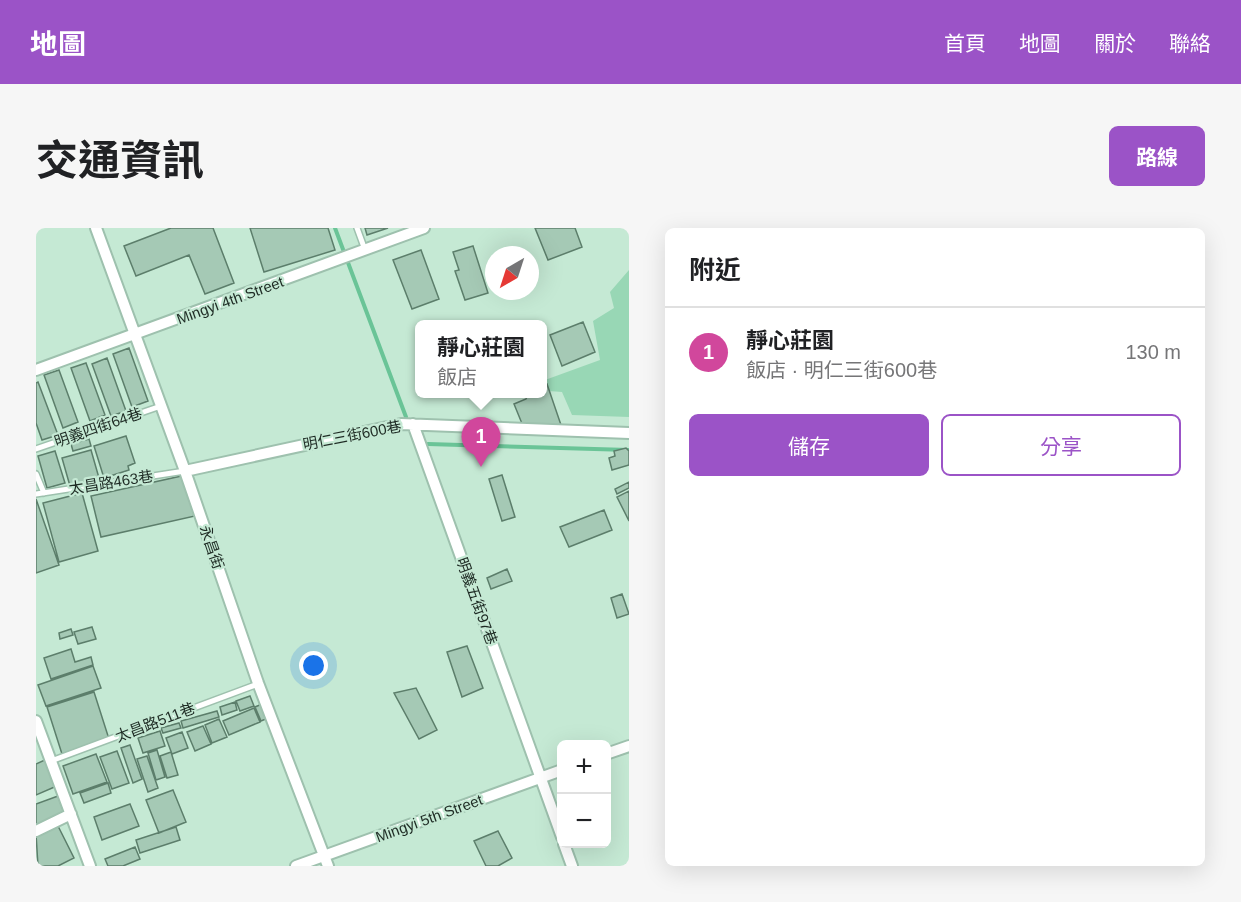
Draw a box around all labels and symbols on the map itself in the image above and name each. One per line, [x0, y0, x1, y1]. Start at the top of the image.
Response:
north arrow [485, 246, 539, 300]
street label: Mingyi 4th Street [174, 272, 287, 327]
street label: 明義四街64巷 [52, 404, 144, 450]
street label: 明仁三街600巷 [301, 417, 403, 453]
pin: 1 [462, 418, 500, 467]
street label: 太昌路463巷 [68, 467, 154, 497]
street label: 永昌街 [197, 523, 227, 571]
street label: 明義五街97巷 [453, 555, 501, 647]
your location [299, 651, 328, 680]
street label: 太昌路511巷 [113, 699, 197, 745]
street label: Mingyi 5th Street [373, 790, 486, 845]

